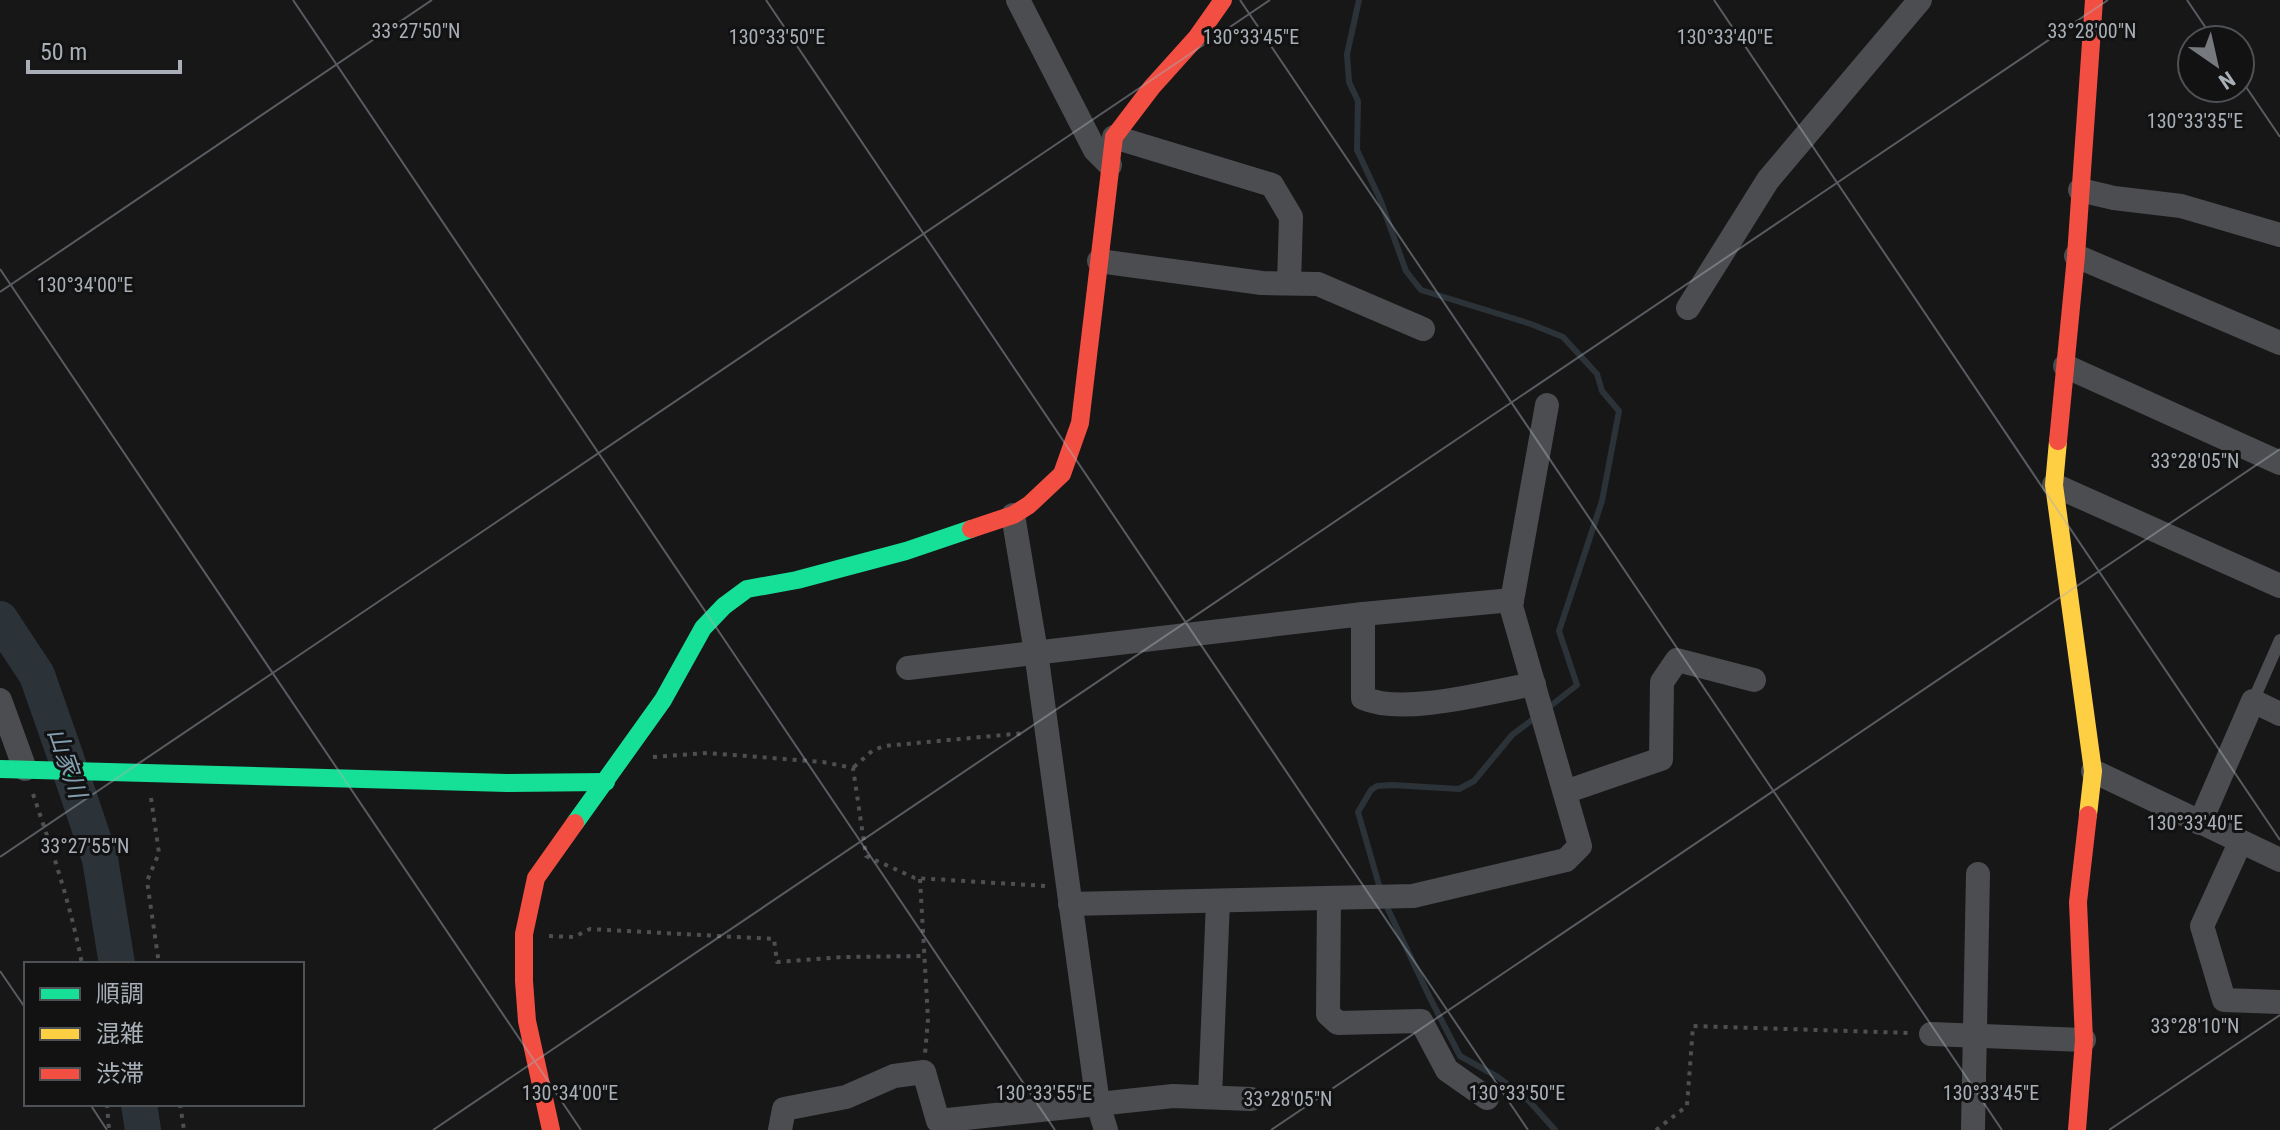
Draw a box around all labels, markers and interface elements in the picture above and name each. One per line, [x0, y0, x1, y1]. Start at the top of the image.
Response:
text: 33°27'50"N [371, 19, 461, 43]
text: 33°28'00"N [2047, 19, 2137, 43]
scale bar [28, 24, 180, 74]
north arrow [2176, 24, 2256, 104]
text: 130°33'50"E [729, 25, 825, 49]
text: 130°33'45"E [1203, 25, 1299, 49]
text: 130°33'40"E [1677, 25, 1773, 49]
text: 50 m [40, 38, 87, 66]
text: N [2214, 66, 2239, 94]
text: 130°33'35"E [2147, 109, 2243, 133]
text: 130°34'00"E [37, 273, 133, 297]
text: 33°28'05"N [2150, 449, 2240, 473]
water label: 山家川 [42, 724, 93, 804]
text: 130°33'40"E [2147, 811, 2243, 835]
text: 33°27'55"N [40, 834, 130, 858]
legend [24, 962, 304, 1106]
text: 順調 [96, 980, 144, 1008]
text: 33°28'10"N [2150, 1014, 2240, 1038]
text: 混雑 [96, 1020, 144, 1048]
text: 渋滞 [96, 1060, 144, 1088]
text: 130°34'00"E [522, 1081, 618, 1105]
text: 130°33'55"E [996, 1081, 1092, 1105]
text: 130°33'50"E [1469, 1081, 1565, 1105]
text: 130°33'45"E [1943, 1081, 2039, 1105]
text: 33°28'05"N [1243, 1087, 1333, 1111]

